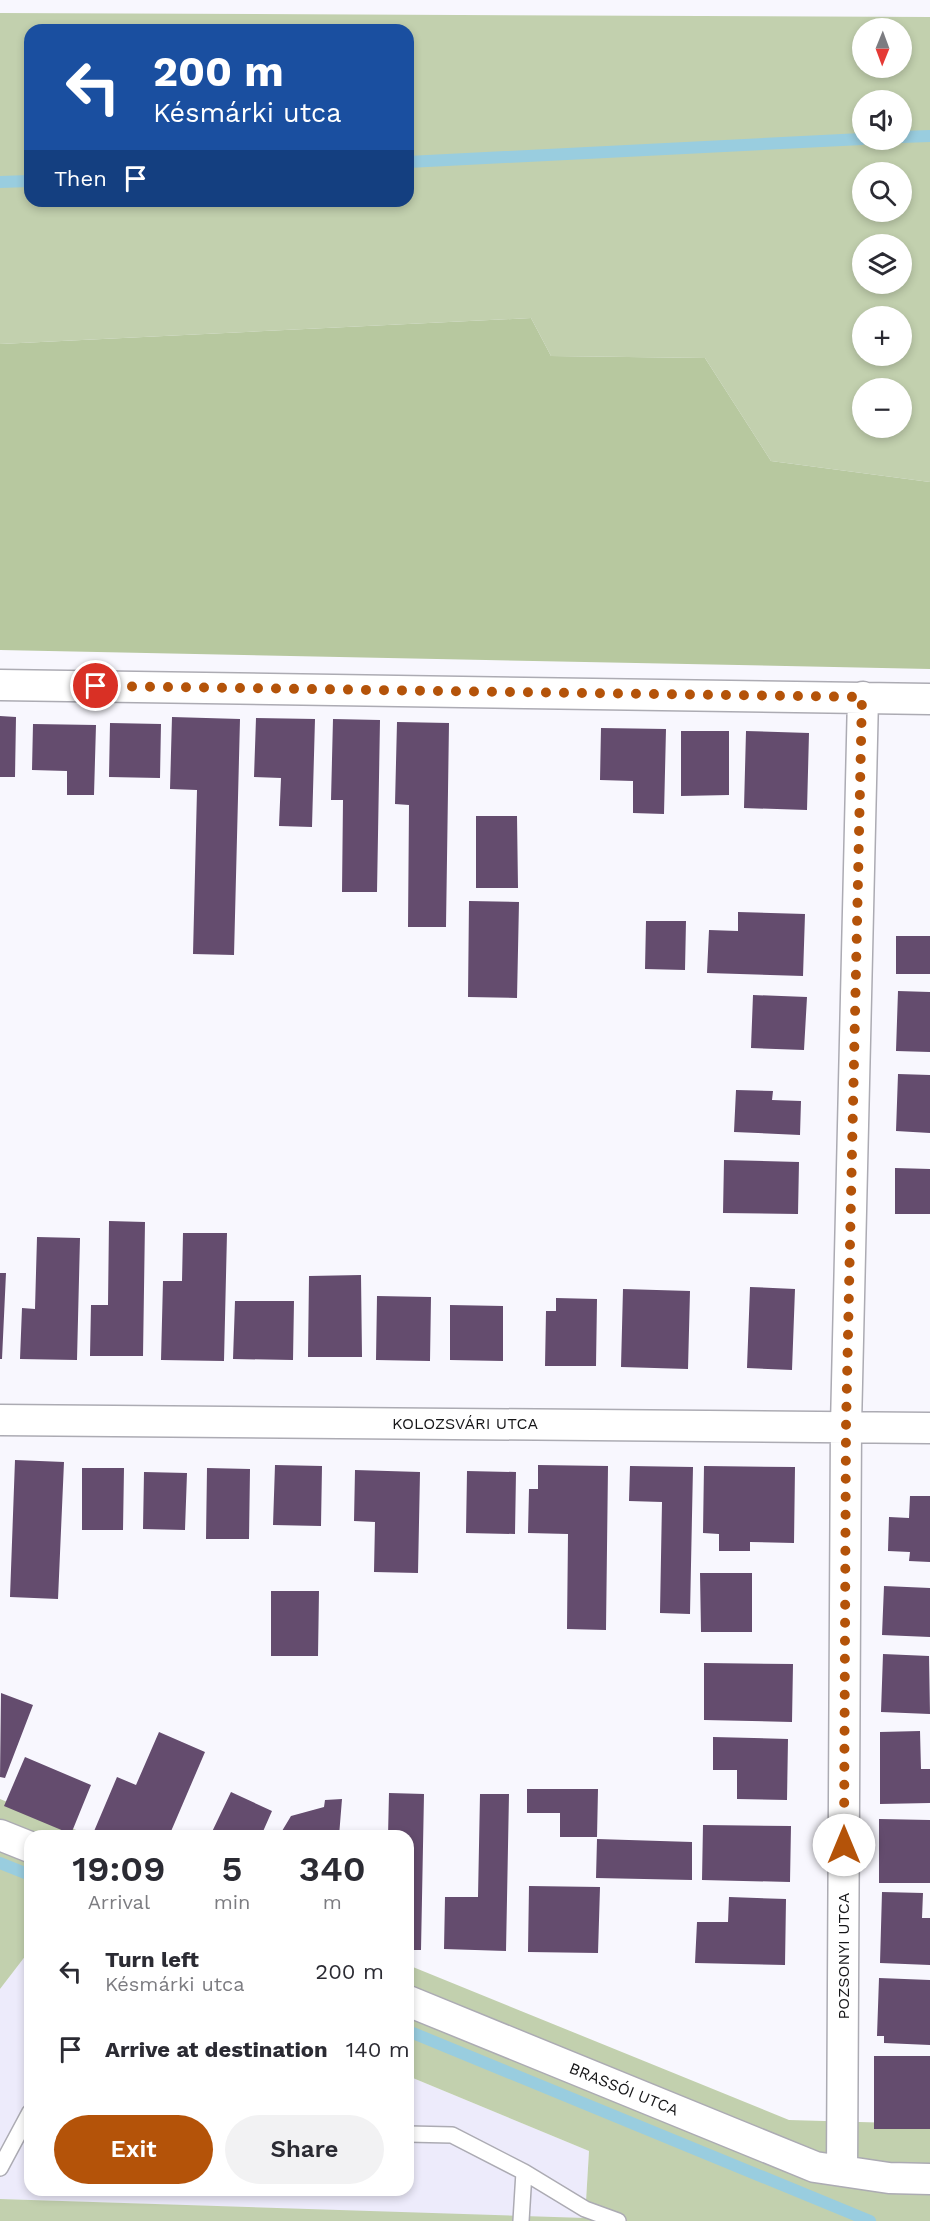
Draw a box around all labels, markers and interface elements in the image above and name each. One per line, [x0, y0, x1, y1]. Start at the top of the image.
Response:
north arrow [852, 18, 912, 78]
map controls [852, 18, 912, 438]
text: 200 m [153, 47, 284, 96]
icon: left [54, 48, 132, 126]
button: sound [852, 90, 912, 150]
text: Késmárki utca [153, 97, 342, 129]
icon: arrive [119, 162, 152, 195]
button: search [852, 162, 912, 222]
text: Then [54, 166, 107, 191]
button: layers [852, 234, 912, 294]
button: + [852, 306, 912, 366]
button: − [852, 378, 912, 438]
pin [70, 660, 121, 711]
icon: arrive [79, 669, 112, 702]
street label: KOLOZSVÁRI UTCA [392, 1414, 538, 1433]
position arrow [812, 1813, 876, 1877]
text: 19:09 [72, 1848, 165, 1890]
text: 5 [222, 1848, 243, 1890]
text: 340 [299, 1848, 366, 1890]
text: Arrival [88, 1890, 150, 1914]
text: min [214, 1890, 250, 1914]
text: m [323, 1890, 342, 1914]
street label: POZSONYI UTCA [834, 1892, 853, 2019]
text: Turn left [105, 1947, 199, 1972]
icon: left [54, 1955, 87, 1988]
text: 200 m [315, 1959, 384, 1984]
text: Késmárki utca [105, 1972, 245, 1996]
icon: arrive [54, 2033, 87, 2066]
text: Arrive at destination [105, 2037, 328, 2062]
text: 140 m [346, 2037, 410, 2062]
street label: BRASSÓI UTCA [566, 2058, 682, 2120]
button: Exit [54, 2115, 213, 2184]
button: Share [225, 2115, 384, 2184]

